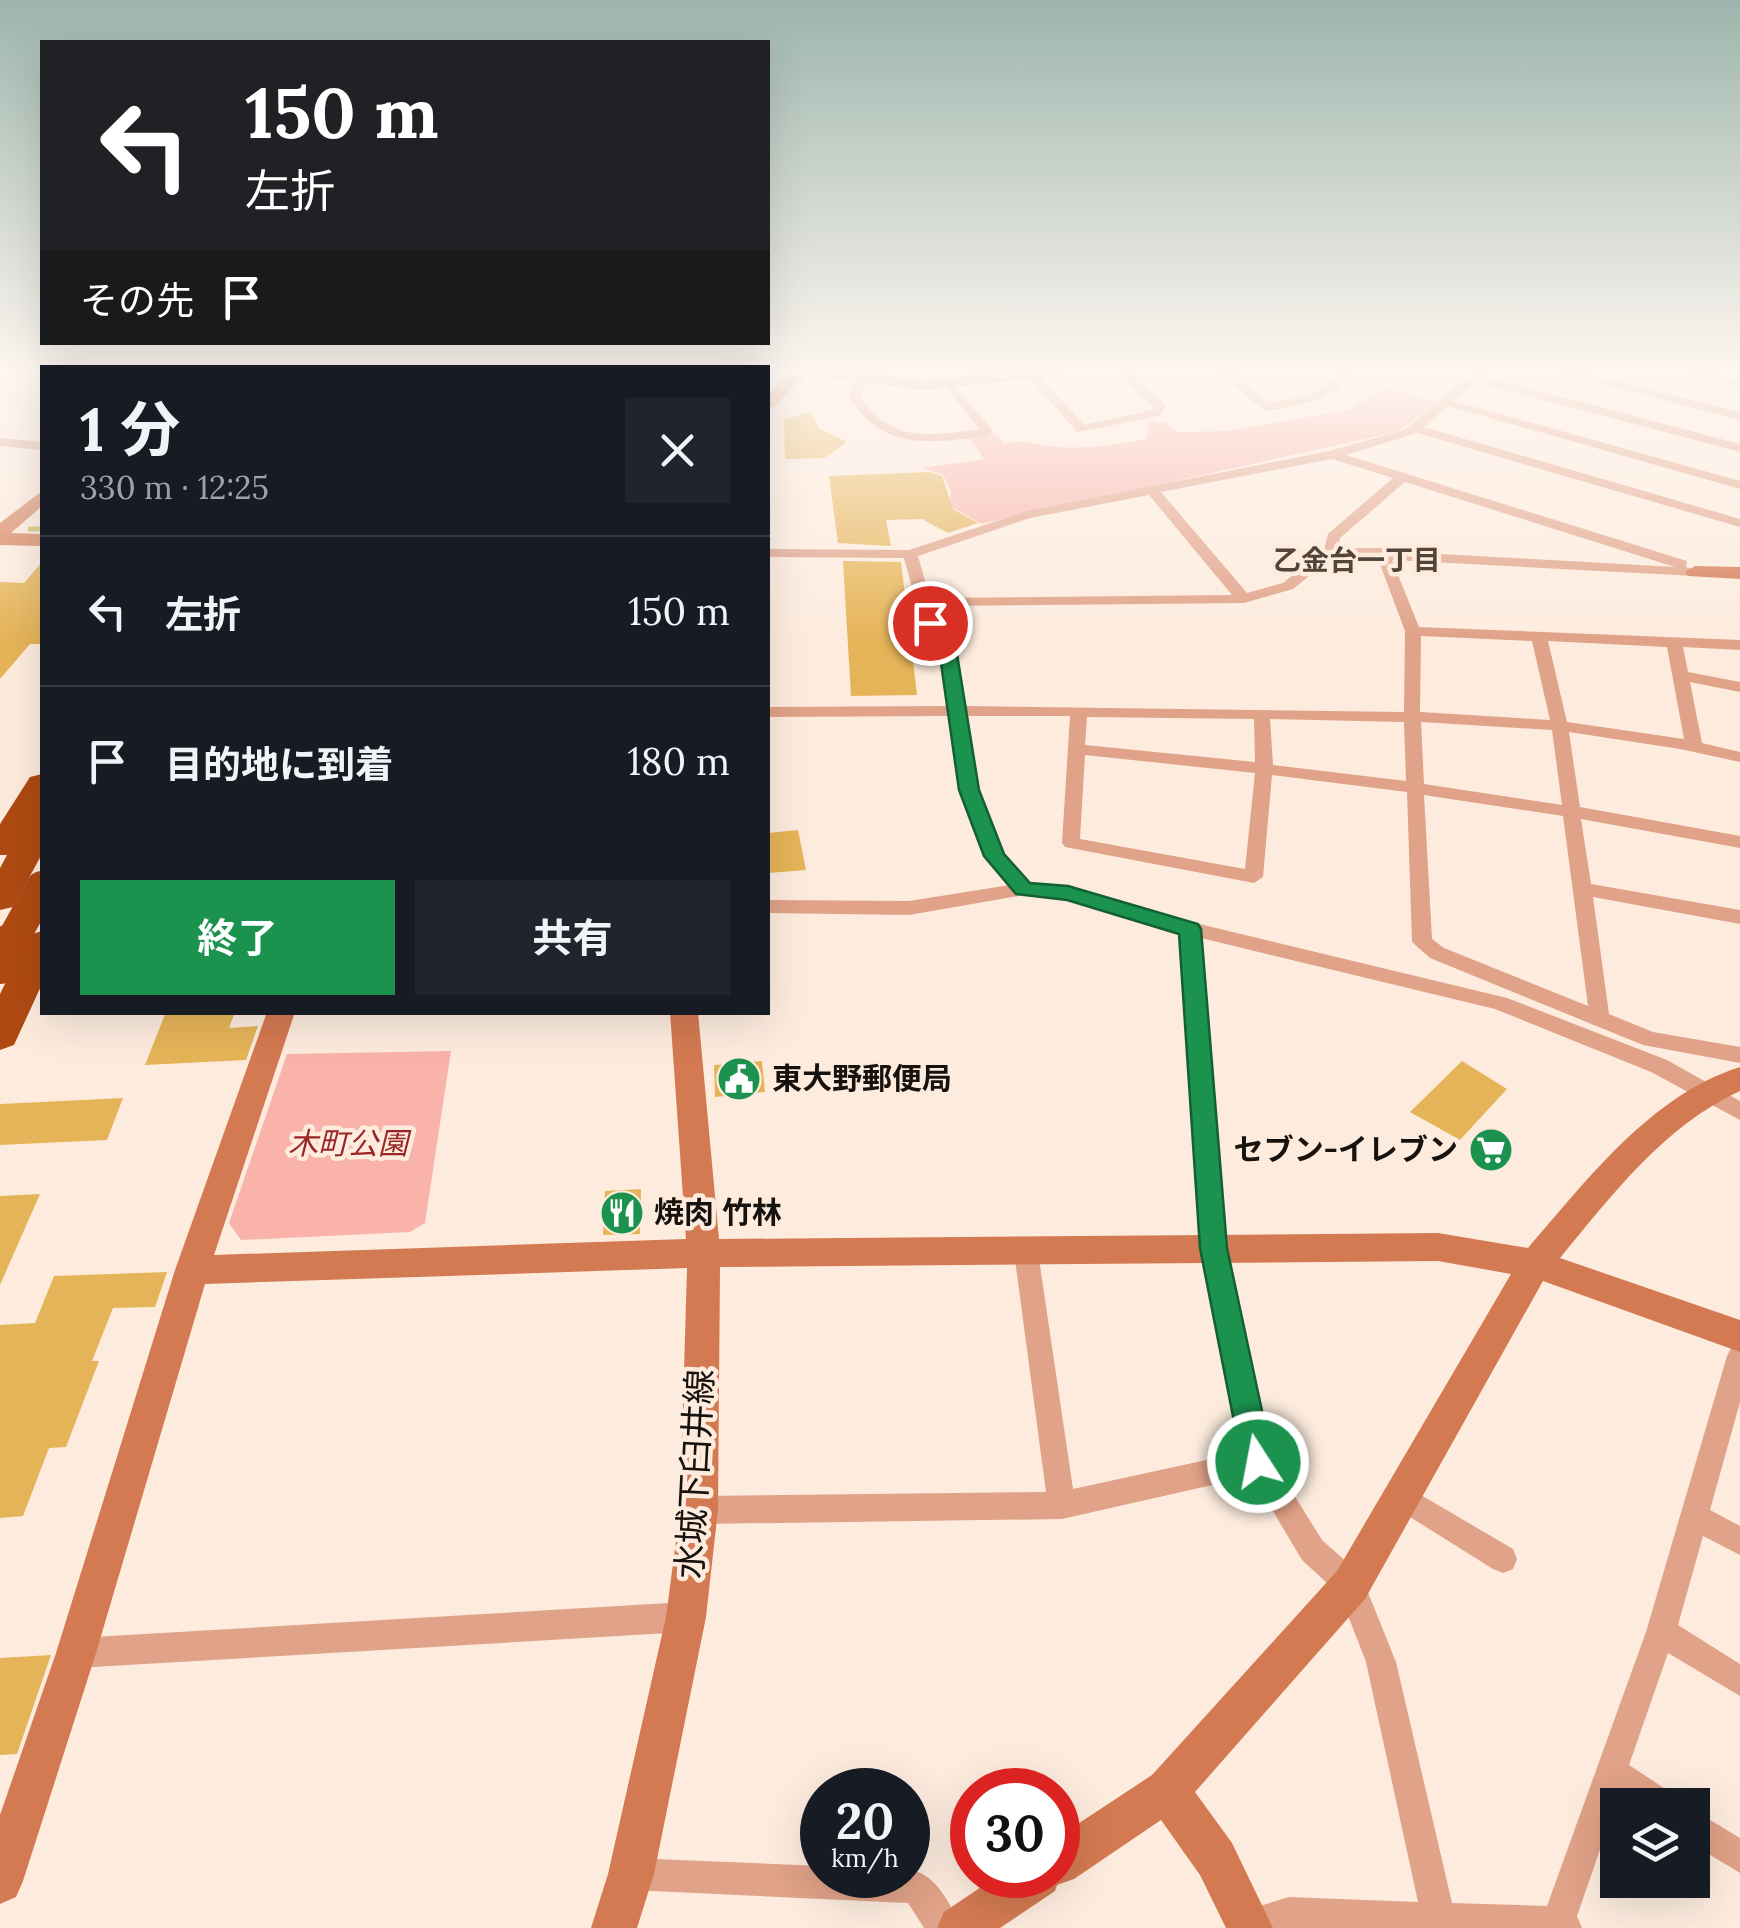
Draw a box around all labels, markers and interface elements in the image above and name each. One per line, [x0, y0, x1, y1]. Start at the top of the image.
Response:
text: 150 m [245, 68, 439, 157]
icon: left [80, 80, 210, 210]
text: 左折 [245, 162, 335, 219]
icon: arrive [214, 270, 269, 325]
text: その先 [80, 276, 194, 324]
text: 1 分 [80, 391, 180, 467]
button: close [625, 398, 730, 503]
text: 330 m · 12:25 [80, 467, 269, 508]
district label: 乙金台一丁目 [1273, 542, 1441, 578]
pin [888, 581, 973, 666]
icon: left [80, 584, 135, 639]
text: 150 m [628, 587, 730, 635]
text: 左折 [165, 590, 241, 638]
icon: arrive [903, 596, 958, 651]
icon: arrive [80, 734, 135, 789]
text: 180 m [627, 737, 730, 785]
text: 目的地に到着 [165, 740, 393, 788]
button: 終了 [80, 880, 395, 995]
button: 共有 [415, 880, 730, 995]
public building icon: 東大野郵便局 [716, 1056, 762, 1102]
place label: 東大野郵便局 [772, 1059, 952, 1097]
park label: 木町公園 [288, 1124, 412, 1162]
supermarket icon: セブン-イレブン [1468, 1127, 1514, 1173]
place label: セブン-イレブン [1234, 1130, 1458, 1168]
restaurant icon: 焼肉 竹林 [599, 1190, 645, 1236]
place label: 焼肉 竹林 [654, 1193, 782, 1231]
street label: 水城下臼井線 [667, 1368, 722, 1580]
position arrow [1206, 1410, 1310, 1514]
speed limit sign: 30 [950, 1768, 1080, 1898]
map controls [1600, 1788, 1710, 1898]
button: layers [1600, 1788, 1710, 1898]
text: 20 [836, 1789, 894, 1853]
text: km/h [831, 1842, 899, 1874]

